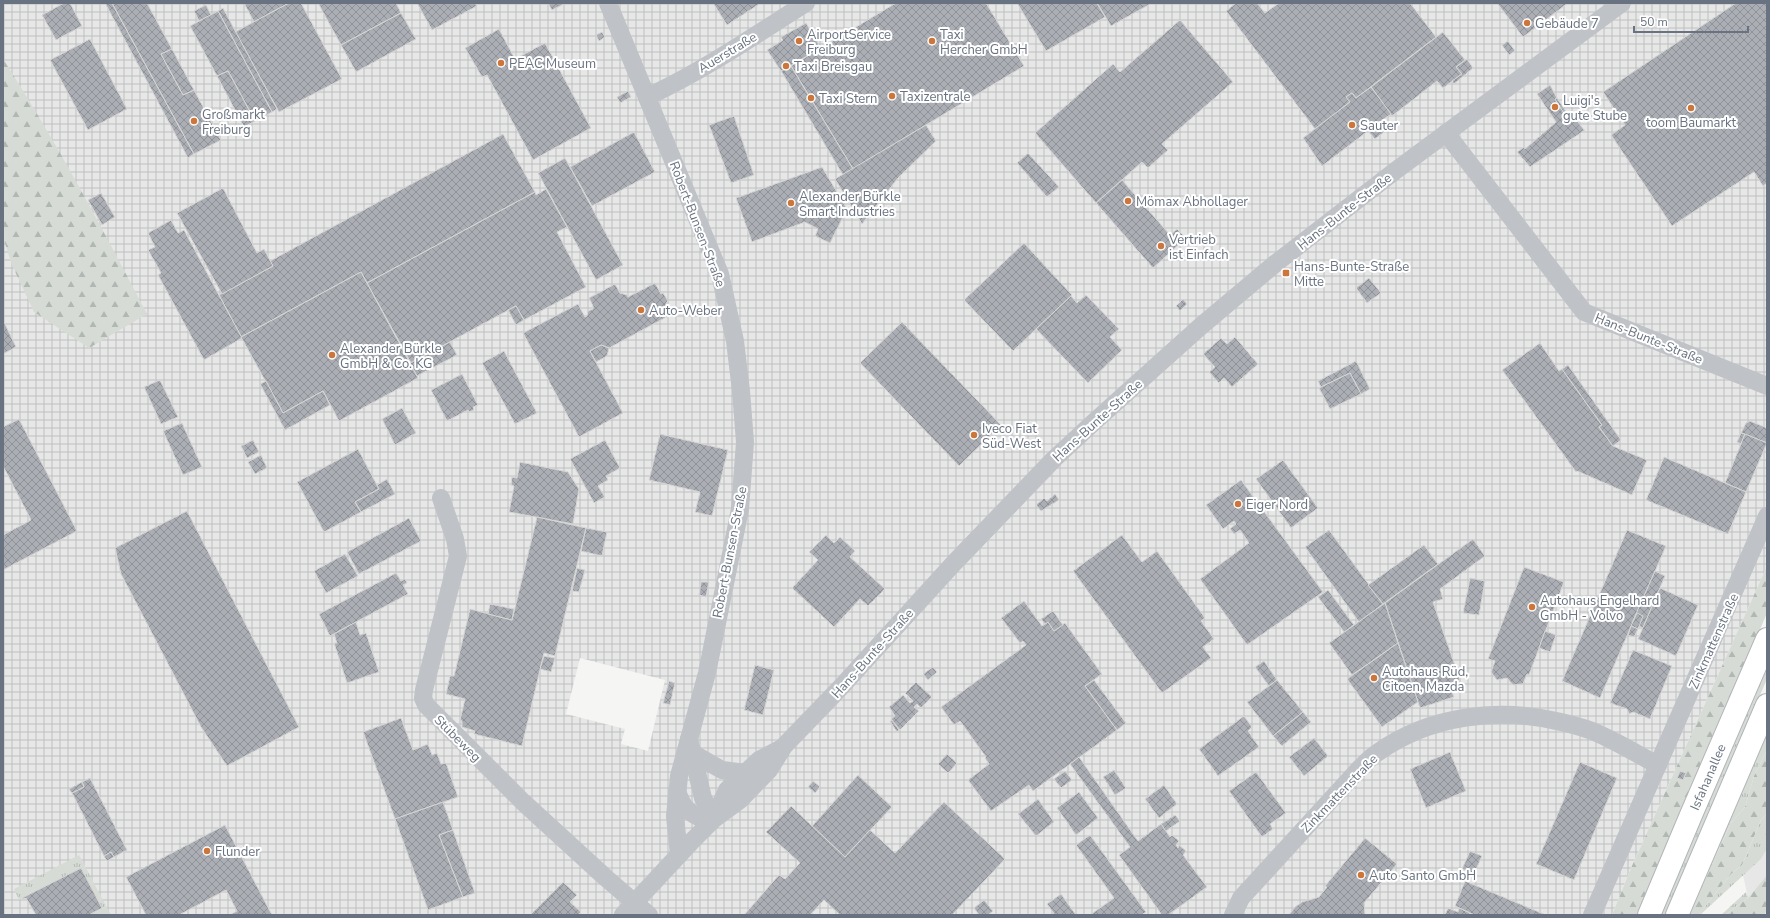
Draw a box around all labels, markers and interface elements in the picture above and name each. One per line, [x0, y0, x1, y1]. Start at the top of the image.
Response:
scale bar [1634, 8, 1748, 34]
text: 50 m [1640, 14, 1668, 30]
place label: Gebäude 7 [1535, 15, 1599, 33]
marker: Gebäude 7 [1522, 18, 1532, 28]
place label: AirportService Freiburg [807, 26, 891, 59]
place label: Taxi Hercher GmbH [940, 26, 1028, 59]
street label: Auerstraße [695, 28, 760, 77]
marker: AirportService Freiburg [794, 36, 804, 46]
marker: Taxi Hercher GmbH [927, 36, 937, 46]
place label: PEAC Museum [509, 55, 596, 73]
marker: PEAC Museum [496, 58, 506, 68]
place label: Taxi Breisgau [794, 58, 872, 76]
marker: Taxi Breisgau [781, 61, 791, 71]
place label: Taxizentrale [900, 88, 971, 106]
place label: Taxi Stern [819, 90, 877, 108]
marker: Taxizentrale [887, 91, 897, 101]
place label: Luigi's gute Stube [1563, 92, 1627, 125]
marker: Taxi Stern [806, 93, 816, 103]
marker: Luigi's gute Stube [1550, 102, 1560, 112]
marker: toom Baumarkt [1686, 103, 1696, 113]
place label: Großmarkt Freiburg [202, 106, 265, 139]
place label: toom Baumarkt [1646, 114, 1736, 132]
marker: Großmarkt Freiburg [189, 116, 199, 126]
place label: Sauter [1360, 117, 1399, 135]
marker: Sauter [1347, 120, 1357, 130]
street label: Robert-Bunsen-Straße [665, 159, 729, 290]
street label: Hans-Bunte-Straße [1294, 169, 1396, 254]
place label: Alexander Bürkle Smart Industries [799, 188, 901, 221]
place label: Mömax Abhollager [1136, 193, 1248, 211]
marker: Mömax Abhollager [1123, 196, 1133, 206]
marker: Alexander Bürkle Smart Industries [786, 198, 796, 208]
place label: Vertrieb ist Einfach [1168, 231, 1229, 264]
marker: Vertrieb ist Einfach [1156, 241, 1166, 251]
place label: Hans-Bunte-Straße Mitte [1294, 258, 1409, 291]
marker: Hans-Bunte-Straße Mitte [1281, 268, 1291, 278]
place label: Auto-Weber [649, 302, 723, 320]
marker: Auto-Weber [636, 305, 646, 315]
street label: Hans-Bunte-Straße [1592, 309, 1705, 369]
place label: Alexander Bürkle GmbH & Co. KG [340, 340, 442, 373]
marker: Alexander Bürkle GmbH & Co. KG [327, 350, 337, 360]
street label: Hans-Bunte-Straße [1049, 375, 1147, 466]
place label: Iveco Fiat Süd-West [982, 420, 1041, 453]
marker: Iveco Fiat Süd-West [969, 430, 979, 440]
street label: Robert-Bunsen-Straße [708, 485, 752, 619]
place label: Eiger Nord [1246, 496, 1308, 514]
marker: Eiger Nord [1233, 499, 1243, 509]
street label: Zinkmattenstraße [1685, 591, 1743, 692]
place label: Autohaus Engelhard GmbH - Volvo [1540, 592, 1659, 625]
marker: Autohaus Engelhard GmbH - Volvo [1527, 602, 1537, 612]
street label: Hans-Bunte-Straße [828, 605, 918, 702]
place label: Autohaus Rüd, Citoen, Mazda [1382, 663, 1468, 696]
marker: Autohaus Rüd, Citoen, Mazda [1369, 673, 1379, 683]
street label: Stübeweg [430, 711, 485, 766]
street label: Isfahanallee [1686, 741, 1731, 813]
street label: Zinkmattenstraße [1298, 750, 1382, 837]
place label: Flunder [215, 843, 260, 861]
marker: Flunder [202, 846, 212, 856]
place label: Auto Santo GmbH [1369, 867, 1476, 885]
marker: Auto Santo GmbH [1356, 870, 1366, 880]

